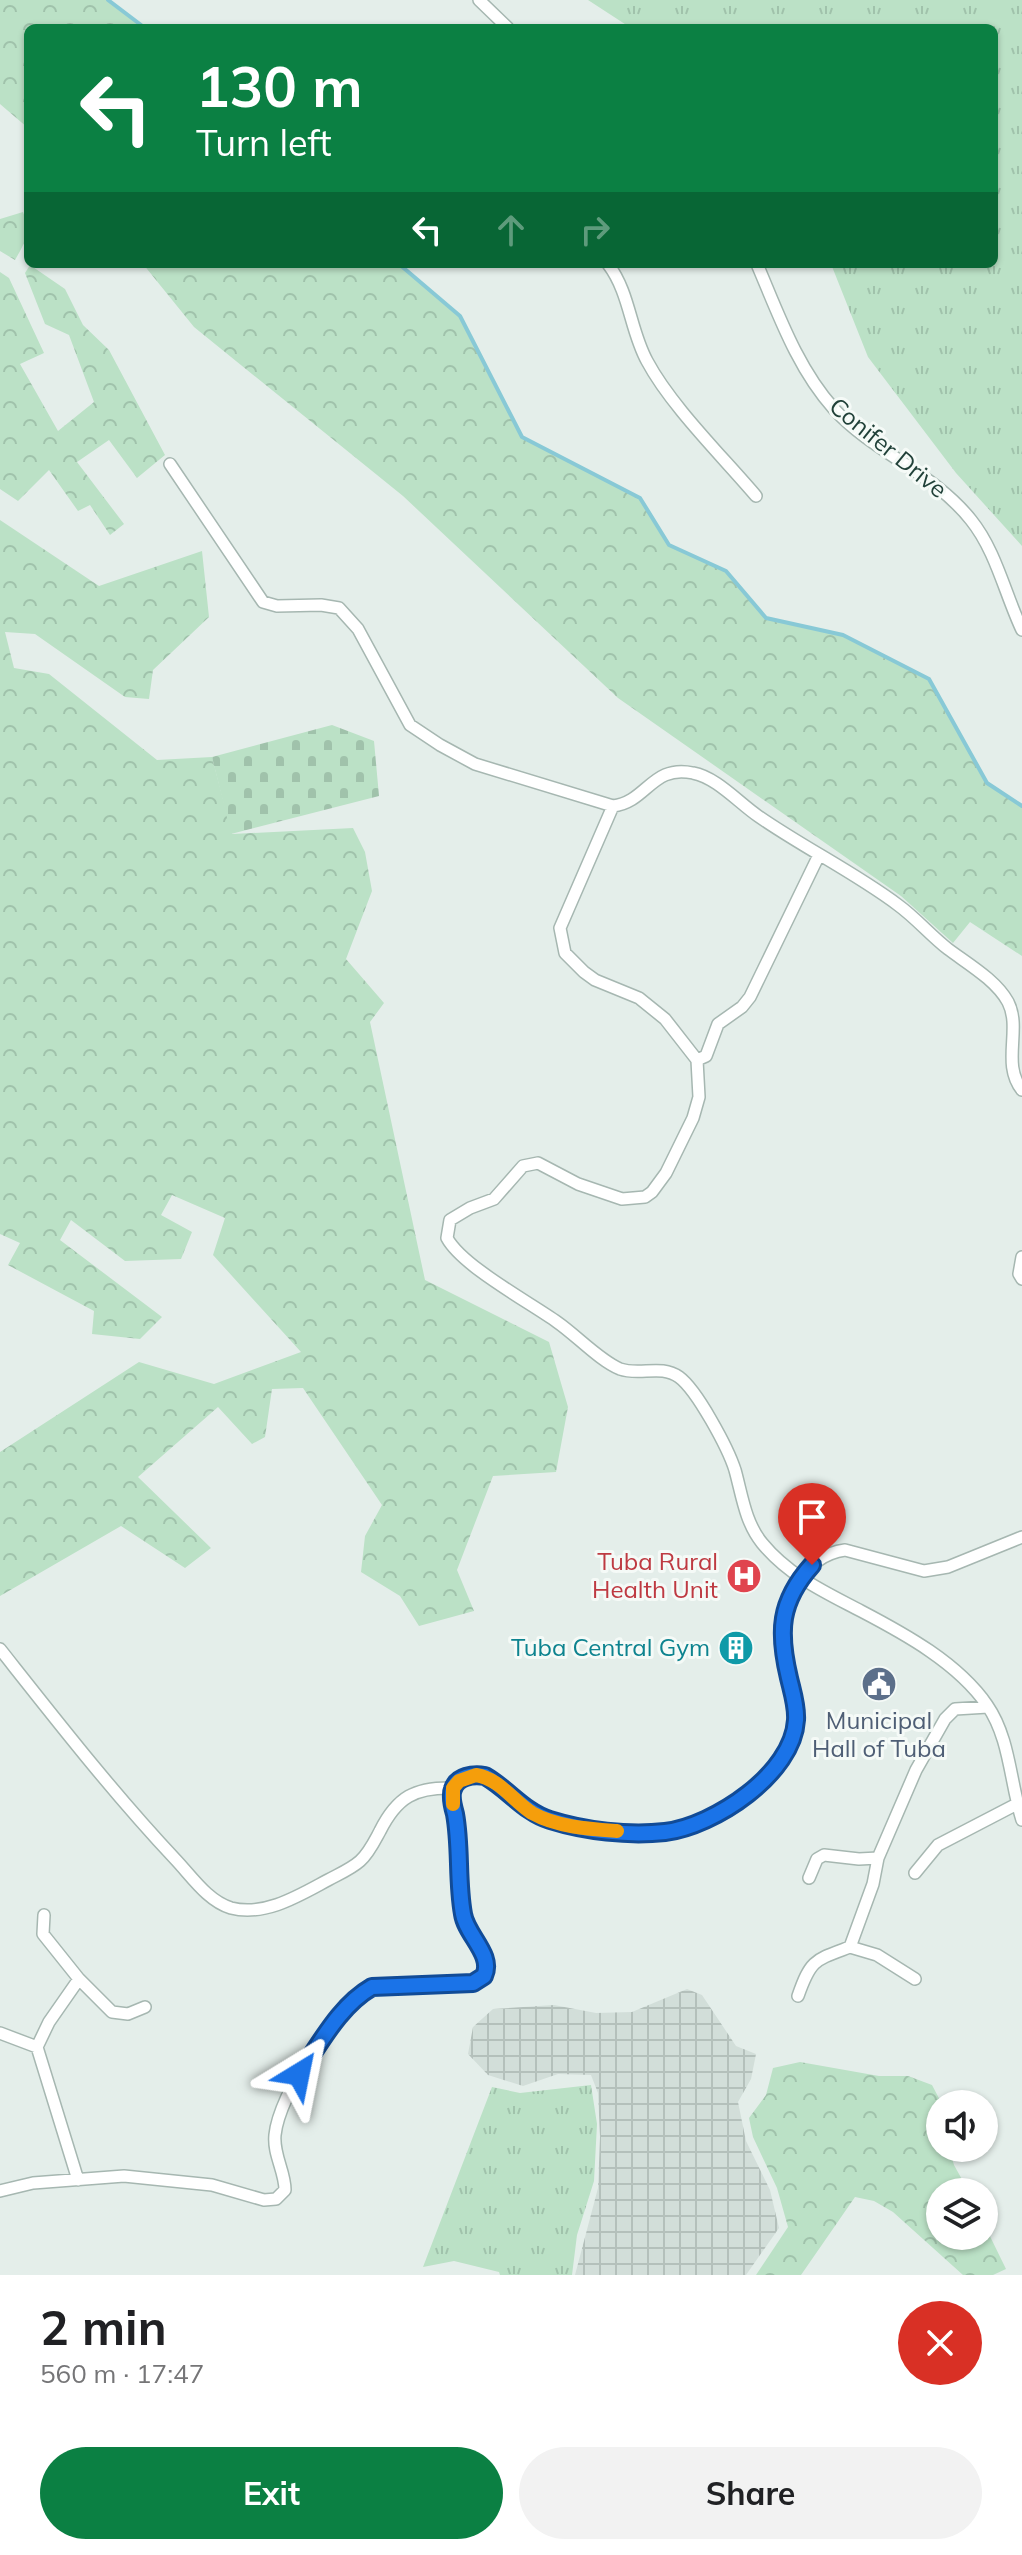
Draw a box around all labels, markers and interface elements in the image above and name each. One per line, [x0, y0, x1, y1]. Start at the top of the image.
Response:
text: 130 m [196, 51, 363, 121]
icon: left [64, 56, 168, 160]
text: Turn left [196, 120, 332, 165]
icon: left [405, 208, 449, 252]
icon: ahead [489, 208, 533, 252]
icon: right [573, 208, 617, 252]
street label: Conifer Drive [824, 391, 954, 504]
pin [778, 1483, 846, 1565]
icon: arrive [790, 1495, 834, 1539]
place label: Tuba Rural Health Unit [592, 1546, 718, 1604]
hospital icon: Tuba Rural Health Unit [725, 1557, 763, 1595]
building icon: Tuba Central Gym [717, 1629, 755, 1667]
place label: Tuba Central Gym [511, 1632, 710, 1662]
public building icon: Municipal Hall of Tuba [860, 1665, 898, 1703]
place label: Municipal Hall of Tuba [812, 1705, 946, 1763]
position arrow [257, 2032, 341, 2116]
map controls [926, 2090, 998, 2250]
button: sound [926, 2090, 998, 2162]
button: layers [926, 2178, 998, 2250]
text: 2 min [40, 2297, 167, 2357]
button: close [898, 2301, 982, 2385]
text: 560 m · 17:47 [40, 2357, 204, 2390]
button: Exit [40, 2447, 503, 2539]
button: Share [519, 2447, 982, 2539]

